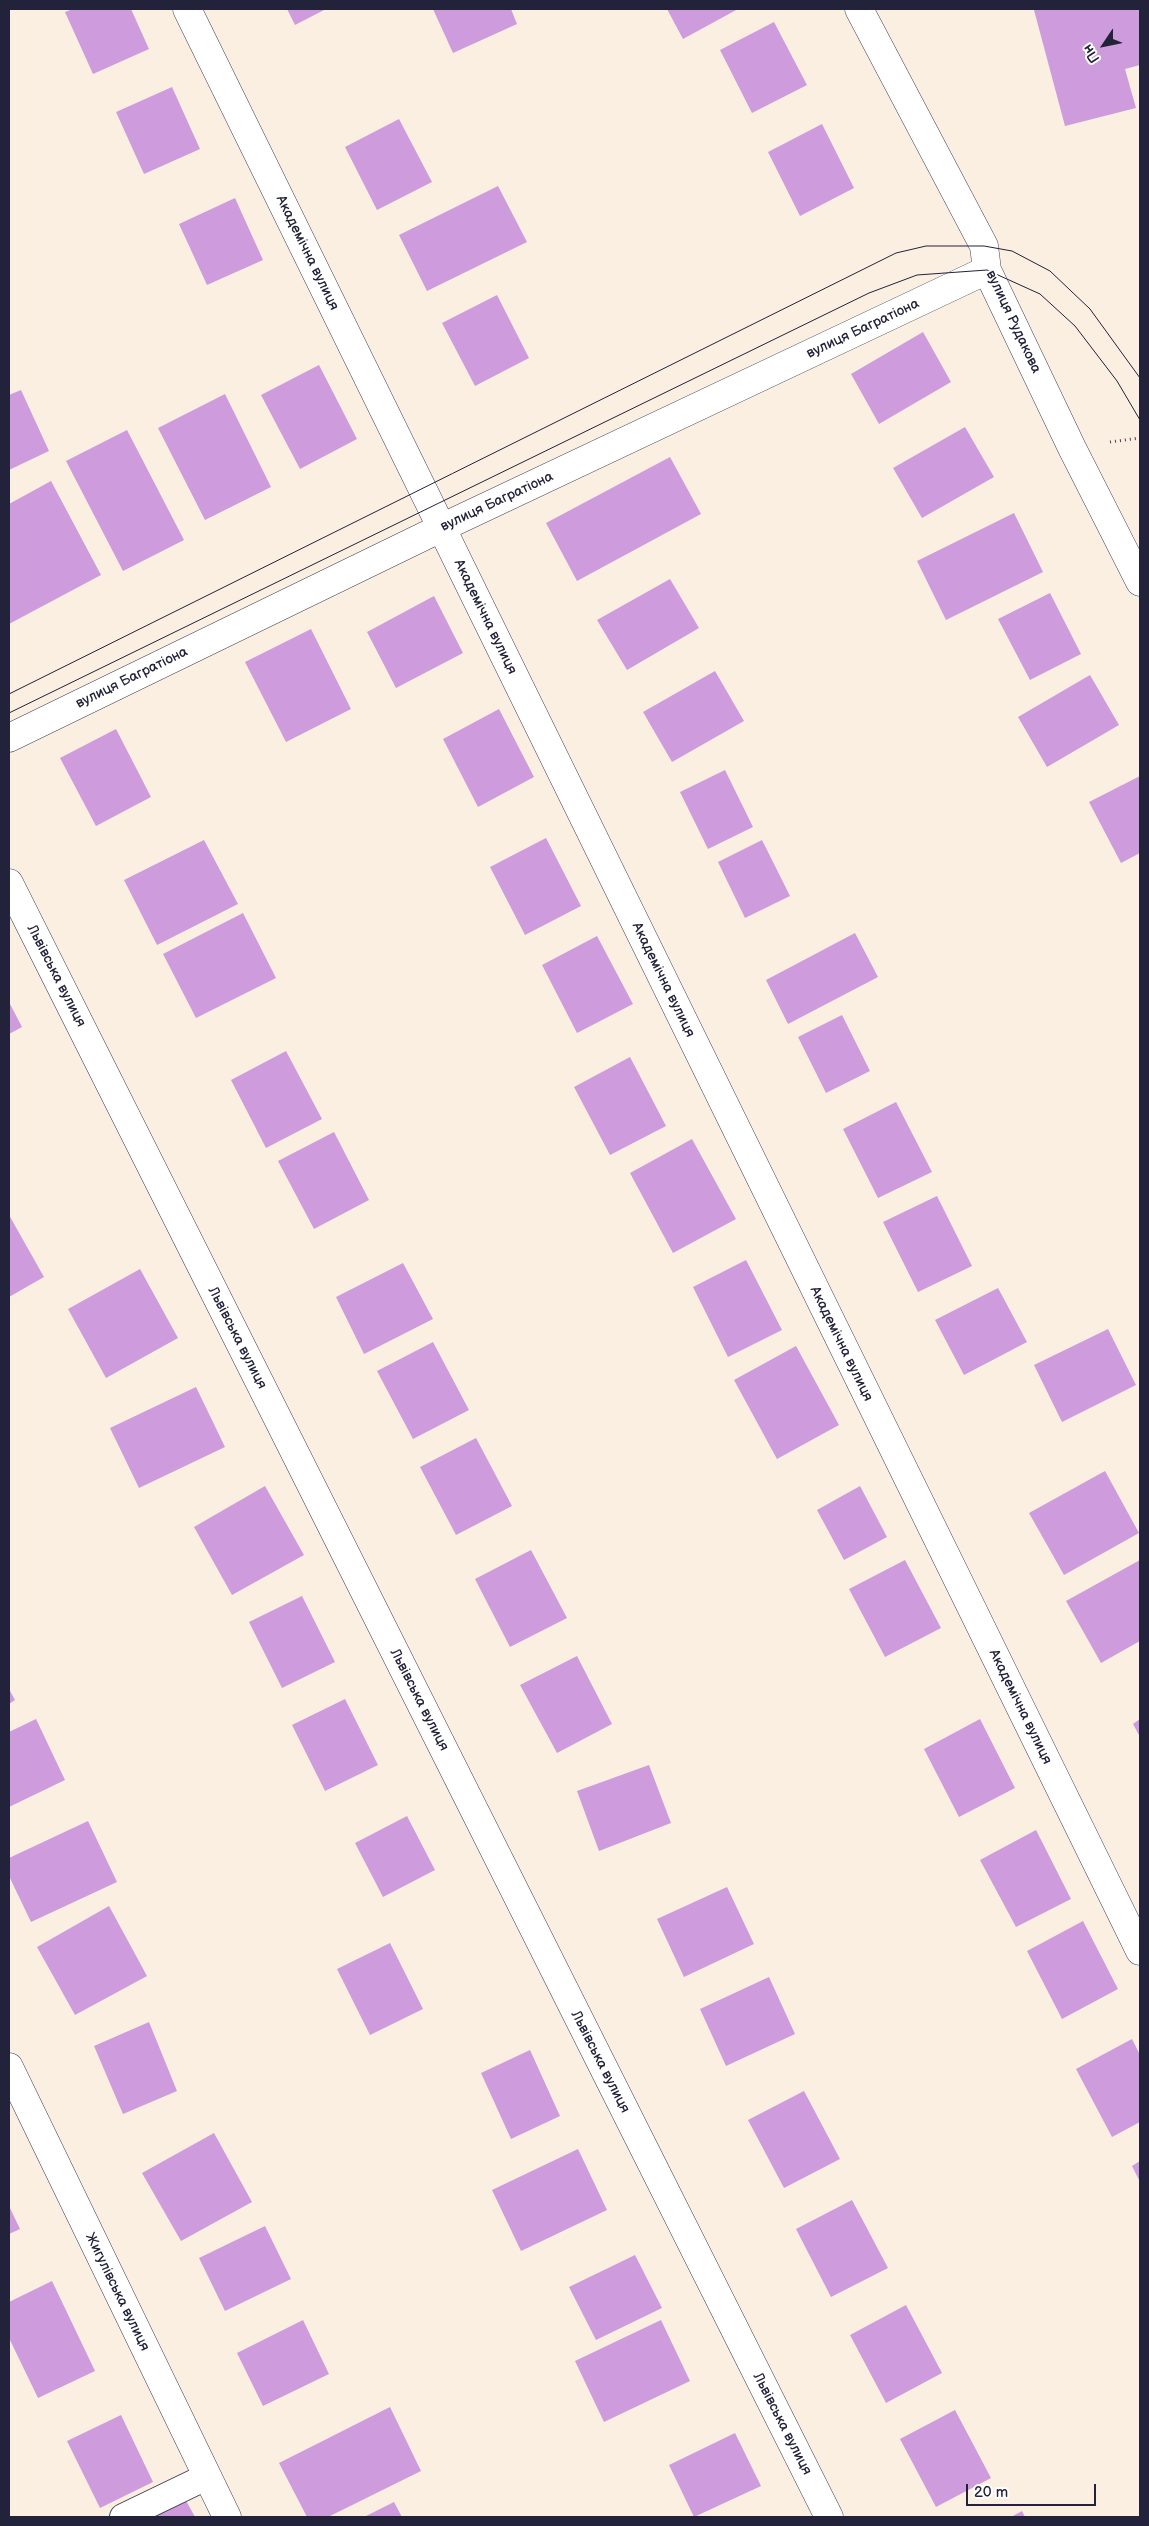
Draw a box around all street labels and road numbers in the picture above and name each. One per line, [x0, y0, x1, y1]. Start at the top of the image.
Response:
street label: Академічна вулиця [272, 193, 342, 313]
street label: вулиця Рудакова [982, 268, 1044, 376]
street label: вулиця Багратіона [804, 296, 922, 362]
street label: вулиця Багратіона [438, 469, 556, 535]
street label: Академічна вулиця [450, 557, 520, 677]
street label: вулиця Багратіона [73, 644, 191, 712]
street label: Академічна вулиця [628, 920, 698, 1040]
street label: Львівська вулиця [23, 922, 89, 1030]
street label: Львівська вулиця [204, 1284, 270, 1392]
street label: Академічна вулиця [806, 1284, 876, 1404]
street label: Львівська вулиця [386, 1646, 452, 1754]
street label: Академічна вулиця [985, 1647, 1055, 1767]
street label: Львівська вулиця [567, 2008, 633, 2116]
street label: Жигулівська вулиця [81, 2230, 153, 2354]
street label: Львівська вулиця [749, 2370, 815, 2478]

